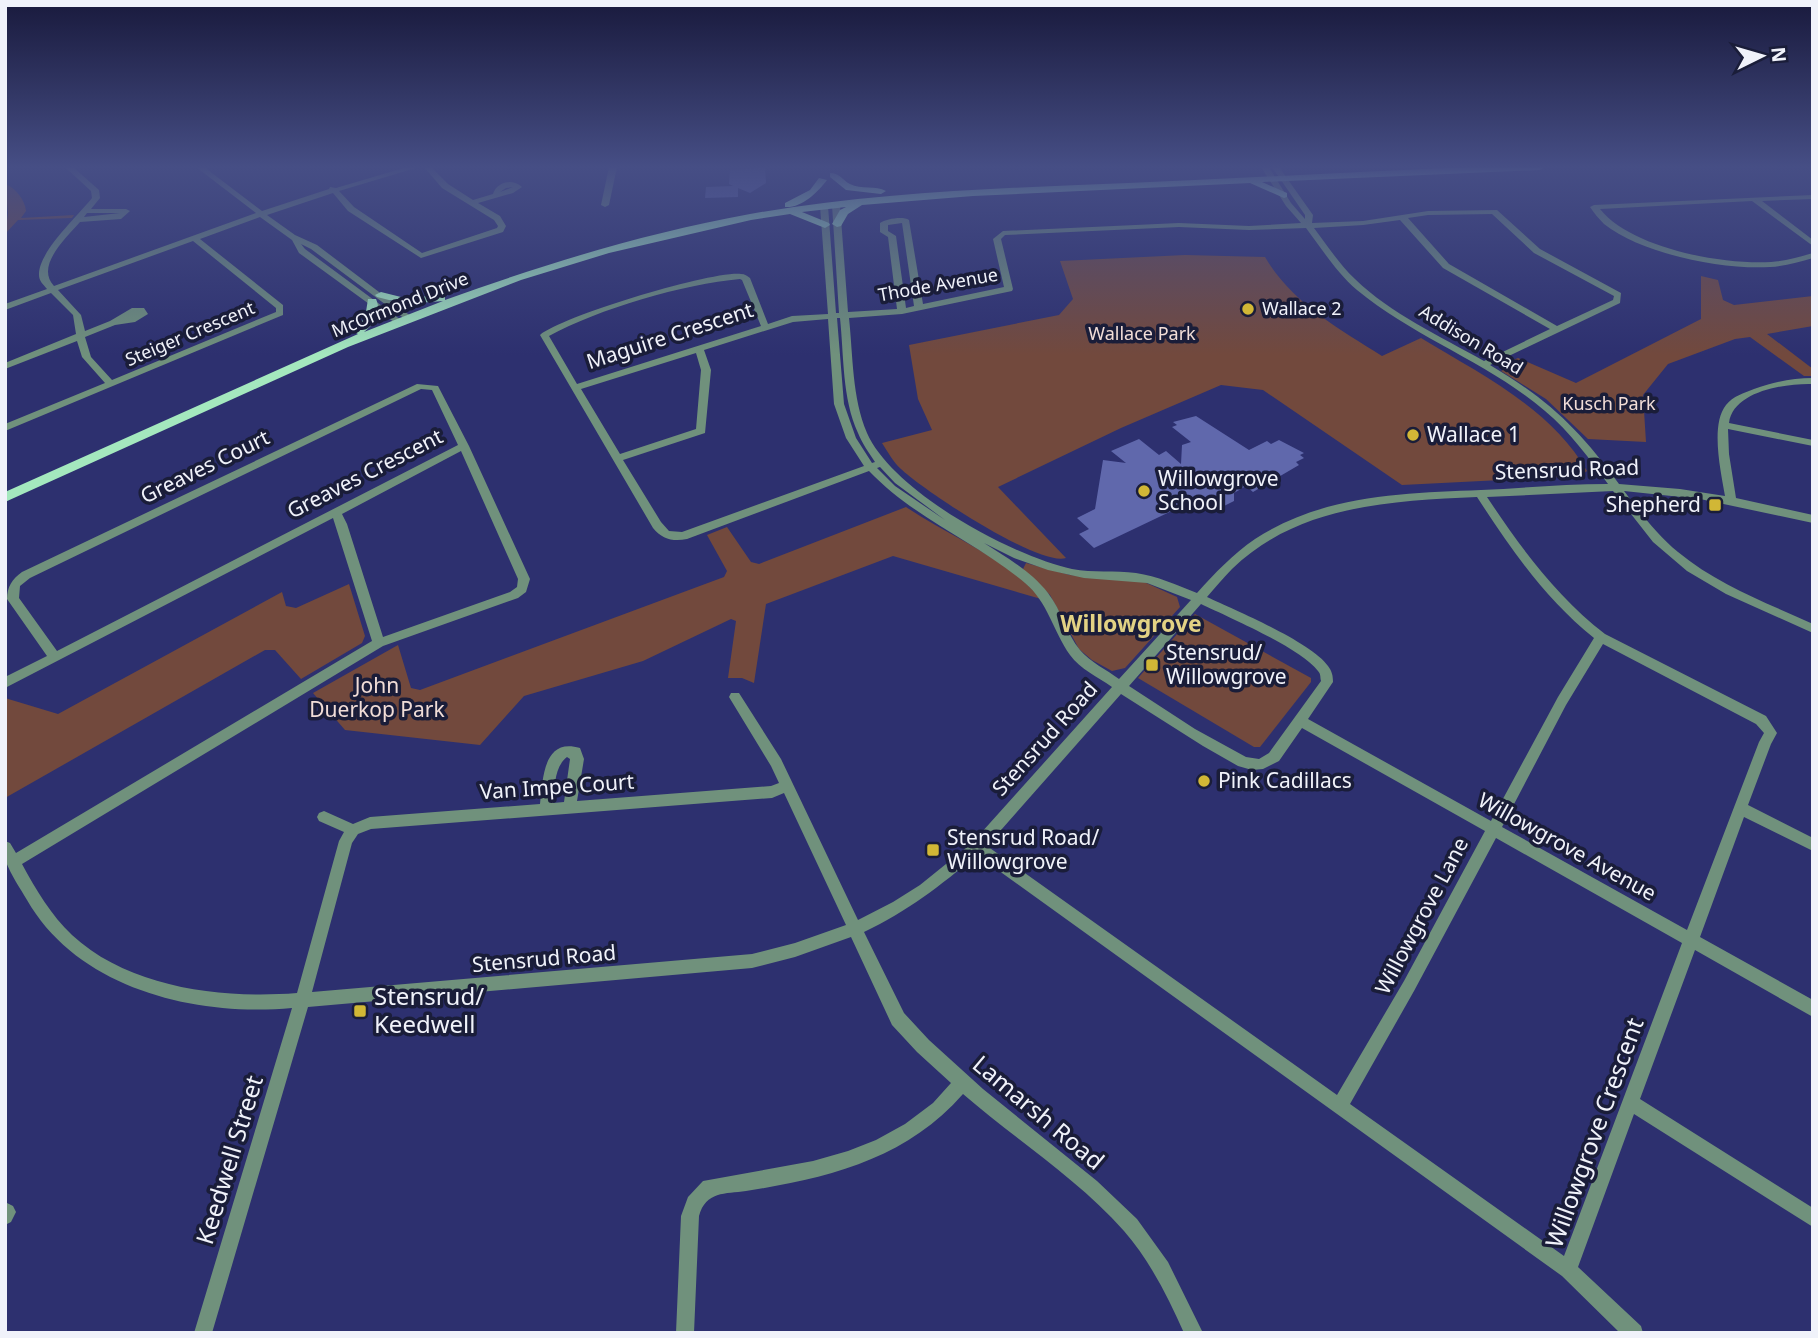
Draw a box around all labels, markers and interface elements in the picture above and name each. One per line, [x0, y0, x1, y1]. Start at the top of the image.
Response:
north arrow [1727, 21, 1797, 91]
text: N [1765, 46, 1793, 63]
street label: Thode Avenue [876, 262, 1000, 306]
street label: McOrmond Drive [328, 266, 472, 342]
street label: Steiger Crescent [121, 295, 258, 371]
street label: Maguire Crescent [583, 295, 757, 375]
place label: Wallace 2 [1262, 296, 1342, 320]
street label: Addison Road [1415, 299, 1528, 380]
marker: Wallace 2 [1240, 301, 1256, 317]
park label: Wallace Park [1088, 321, 1196, 345]
park label: Kusch Park [1562, 391, 1656, 415]
place label: Wallace 1 [1427, 420, 1520, 448]
street label: Greaves Crescent [282, 422, 448, 524]
street label: Greaves Court [135, 423, 274, 509]
marker: Wallace 1 [1405, 427, 1421, 443]
street label: Stensrud Road [1494, 452, 1640, 486]
place label: Willowgrove School [1158, 464, 1279, 516]
marker: Willowgrove School [1136, 483, 1152, 499]
place label: Shepherd [1606, 490, 1701, 518]
marker: Shepherd [1707, 497, 1723, 513]
district label: Willowgrove [1060, 607, 1202, 639]
place label: Stensrud/ Willowgrove [1166, 638, 1287, 690]
marker: Stensrud/ Willowgrove [1144, 657, 1160, 673]
park label: John Duerkop Park [309, 671, 446, 723]
street label: Stensrud Road [986, 675, 1103, 801]
place label: Pink Cadillacs [1218, 766, 1352, 794]
street label: Van Impe Court [479, 767, 635, 805]
marker: Pink Cadillacs [1196, 773, 1212, 789]
street label: Willowgrove Avenue [1473, 785, 1662, 907]
place label: Stensrud Road/ Willowgrove [947, 823, 1099, 875]
street label: Willowgrove Lane [1368, 832, 1474, 999]
marker: Stensrud Road/ Willowgrove [925, 842, 941, 858]
street label: Stensrud Road [471, 938, 617, 978]
place label: Stensrud/ Keedwell [374, 979, 484, 1040]
marker: Stensrud/ Keedwell [352, 1003, 368, 1019]
street label: Willowgrove Crescent [1537, 1013, 1651, 1252]
street label: Lamarsh Road [966, 1047, 1112, 1177]
street label: Keedwell Street [187, 1071, 270, 1248]

